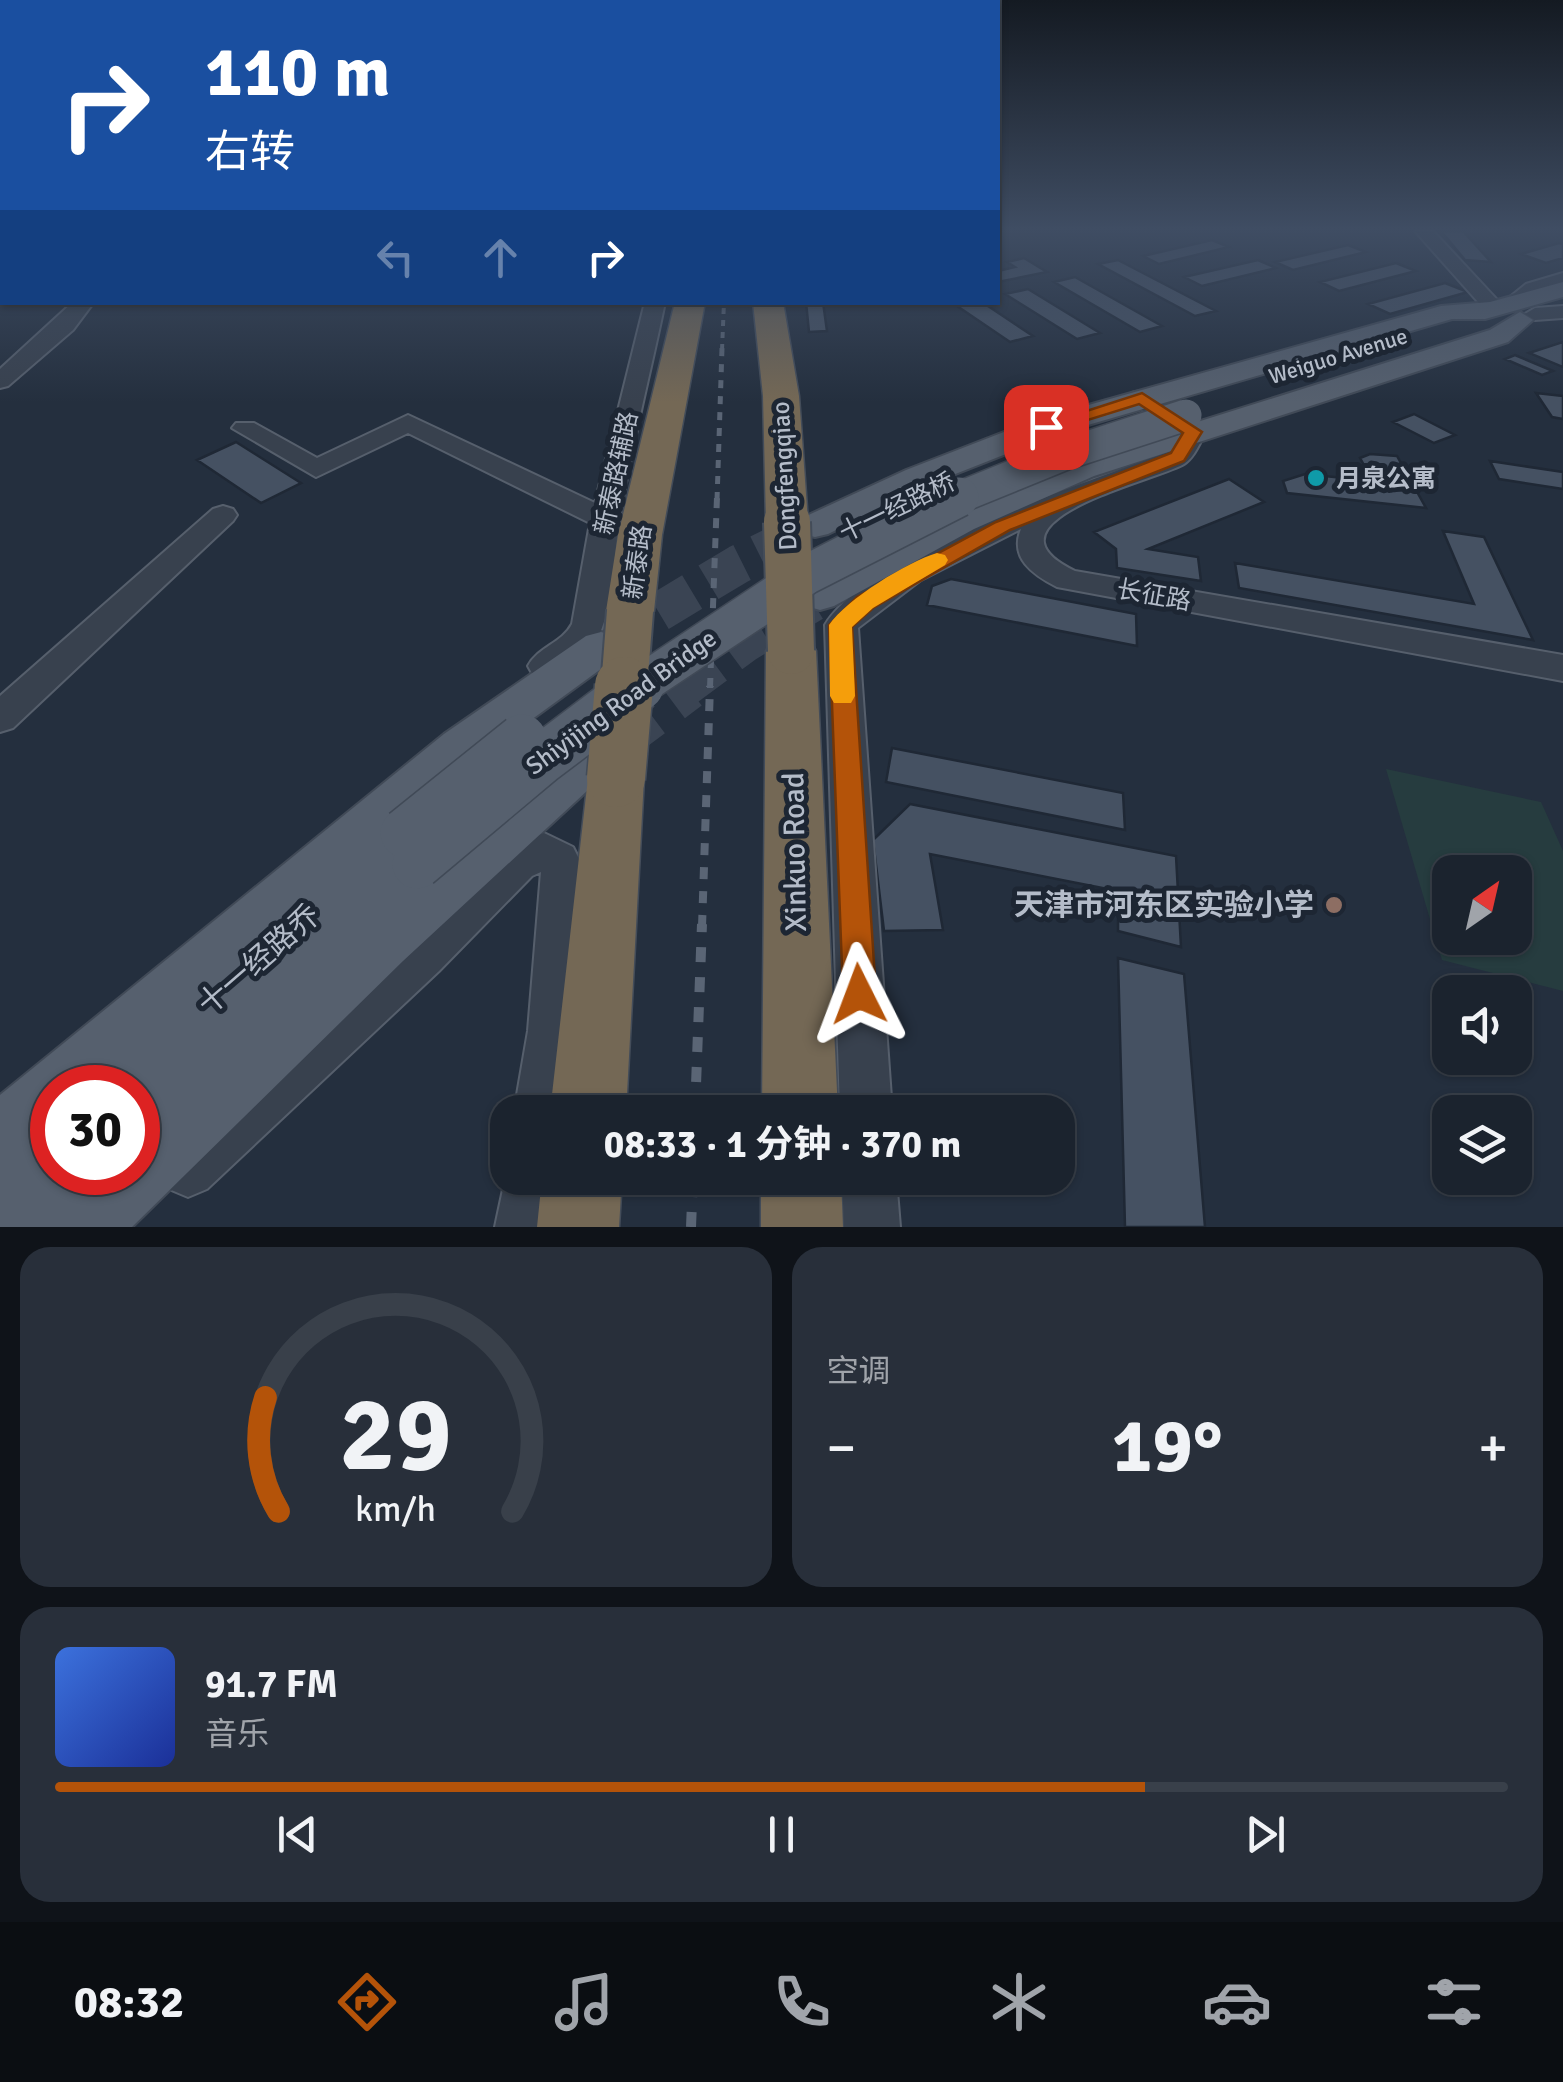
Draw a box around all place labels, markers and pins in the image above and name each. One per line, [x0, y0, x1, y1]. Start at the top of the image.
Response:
pin [1004, 385, 1089, 470]
place label: 月泉公寓 [1336, 463, 1436, 494]
marker: 月泉公寓 [1305, 467, 1327, 489]
place label: 天津市河东区实验小学 [1014, 887, 1314, 924]
marker: 天津市河东区实验小学 [1323, 894, 1345, 916]

